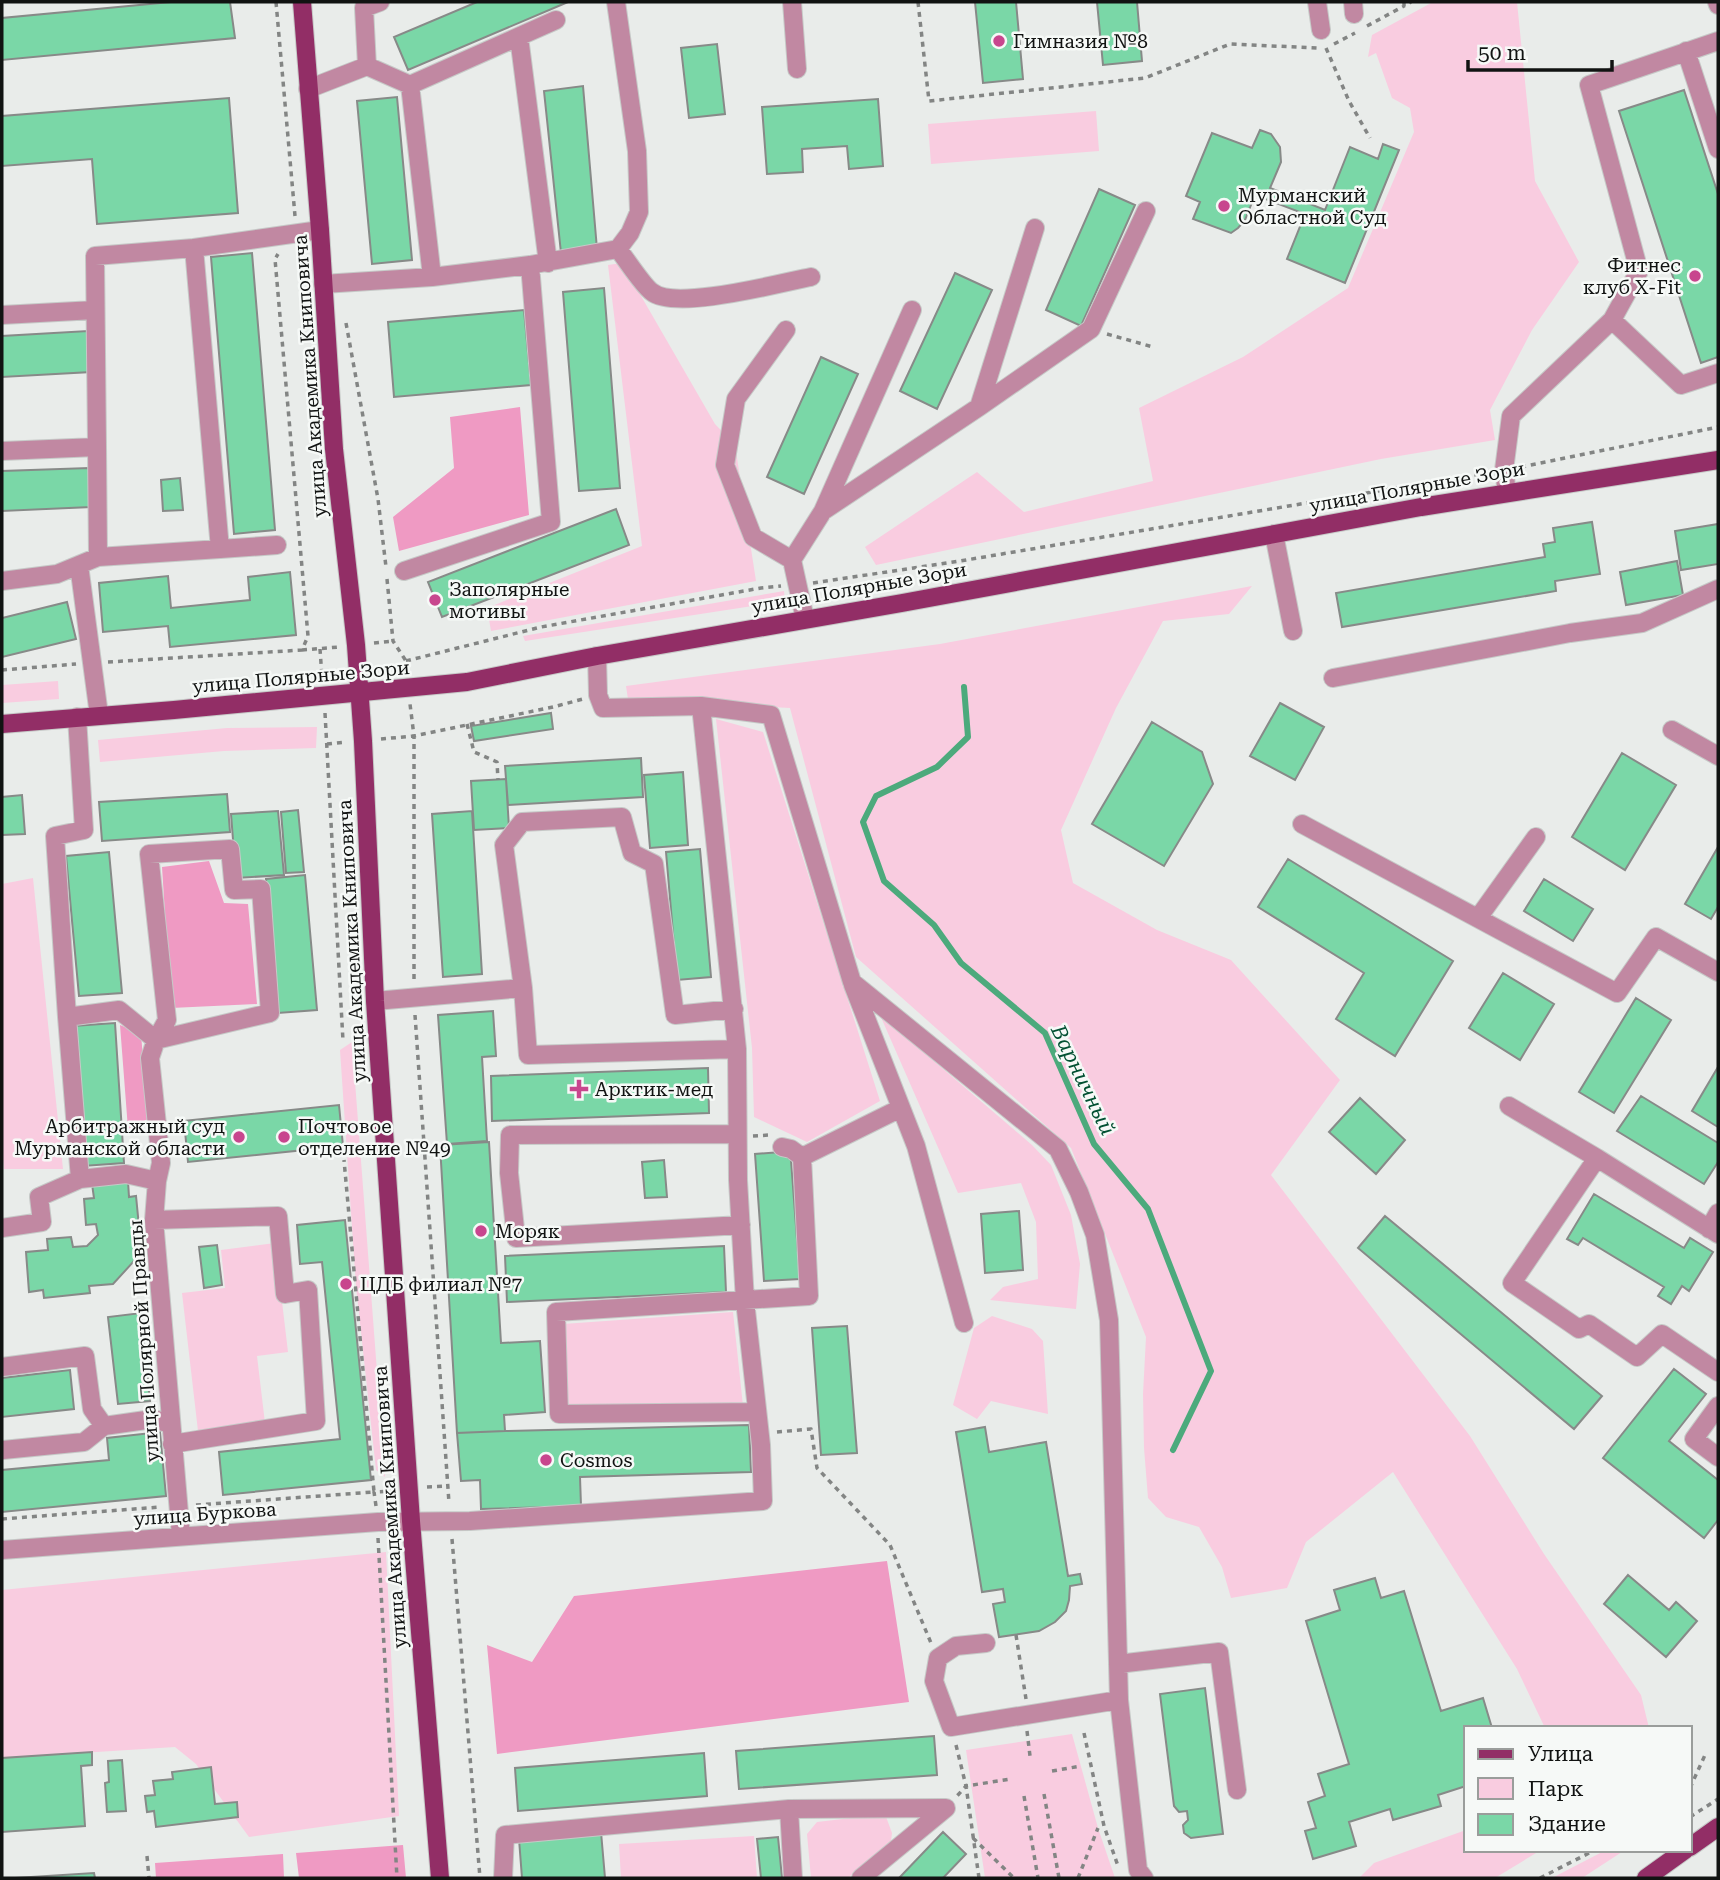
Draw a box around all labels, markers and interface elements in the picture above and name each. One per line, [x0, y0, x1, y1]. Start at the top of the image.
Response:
scale bar [1468, 28, 1612, 72]
place label: Гимназия №8 [1013, 30, 1148, 53]
marker: Гимназия №8 [991, 33, 1007, 49]
text: 50 m [1478, 41, 1526, 65]
place label: Мурманский Областной Суд [1238, 184, 1387, 229]
marker: Мурманский Областной Суд [1216, 198, 1232, 214]
street label: улица Академика Книповича [289, 233, 331, 518]
place label: Фитнес клуб X-Fit [1583, 254, 1681, 299]
marker: Фитнес клуб X-Fit [1687, 268, 1703, 284]
street label: улица Полярные Зори [1308, 457, 1527, 517]
street label: улица Полярные Зори [750, 558, 969, 618]
place label: Заполярные мотивы [449, 578, 569, 623]
marker: Заполярные мотивы [427, 592, 443, 608]
street label: улица Полярные Зори [191, 656, 411, 698]
street label: улица Академика Книповича [333, 798, 371, 1083]
water label: Варничный [1046, 1020, 1120, 1139]
place label: Арктик-мед [595, 1078, 713, 1101]
marker: Арктик-мед [569, 1079, 589, 1099]
place label: Арбитражный суд Мурманской области [14, 1115, 225, 1160]
place label: Почтовое отделение №49 [298, 1115, 451, 1160]
marker: Арбитражный суд Мурманской области [231, 1129, 247, 1145]
marker: Почтовое отделение №49 [276, 1129, 292, 1145]
street label: улица Полярной Правды [124, 1219, 164, 1463]
place label: Моряк [495, 1220, 560, 1243]
marker: Моряк [473, 1223, 489, 1239]
place label: ЦДБ филиал №7 [360, 1273, 523, 1296]
marker: ЦДБ филиал №7 [338, 1276, 354, 1292]
street label: улица Академика Книповича [369, 1364, 411, 1649]
place label: Cosmos [560, 1449, 632, 1472]
marker: Cosmos [538, 1452, 554, 1468]
street label: улица Буркова [133, 1497, 278, 1530]
legend [1464, 1726, 1692, 1852]
text: Улица [1528, 1742, 1594, 1766]
text: Парк [1528, 1777, 1584, 1801]
text: Здание [1528, 1812, 1606, 1836]

